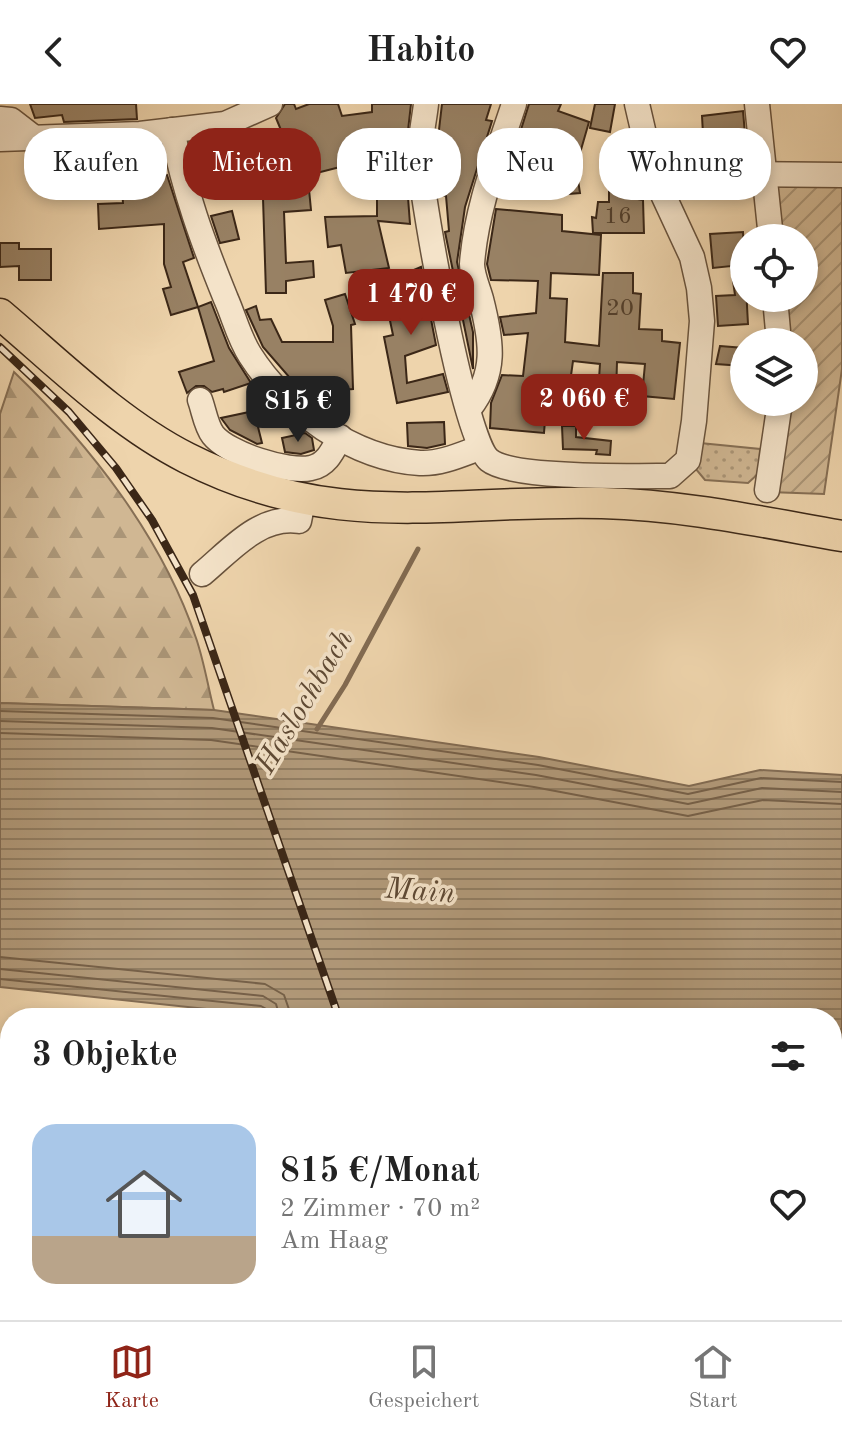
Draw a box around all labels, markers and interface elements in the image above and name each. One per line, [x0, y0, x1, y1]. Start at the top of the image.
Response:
icon: back [32, 30, 76, 74]
icon: heart [766, 30, 810, 74]
text: Habito [367, 34, 475, 70]
chip: Kaufen [24, 128, 167, 200]
chip: Mieten [183, 128, 321, 200]
chip: Filter [337, 128, 461, 200]
chip: Neu [477, 128, 583, 200]
chip: Wohnung [599, 128, 771, 200]
house number: 16 [604, 205, 632, 229]
map controls [730, 224, 818, 416]
button: locate [730, 224, 818, 312]
pin: 1 470 € [337, 269, 485, 337]
text: 1 470 € [366, 282, 456, 308]
house number: 20 [606, 297, 634, 321]
button: layers [730, 328, 818, 416]
pin: 2 060 € [510, 374, 658, 442]
pin: 815 € [242, 376, 354, 444]
text: 2 060 € [539, 387, 629, 413]
text: 815 € [264, 389, 332, 415]
water label: Haslochbach [250, 625, 360, 780]
water label: Main [383, 875, 456, 909]
icon: filters [766, 1034, 810, 1078]
text: 3 Objekte [32, 1039, 178, 1073]
text: 815 €/Monat [280, 1155, 480, 1189]
icon: home [96, 1156, 192, 1252]
icon: heart [766, 1182, 810, 1226]
text: 2 Zimmer · 70 m² [280, 1196, 480, 1222]
text: Am Haag [280, 1228, 388, 1254]
tab: Karte [105, 1340, 159, 1415]
tab: Gespeichert [368, 1340, 479, 1415]
tab: Start [688, 1340, 737, 1415]

